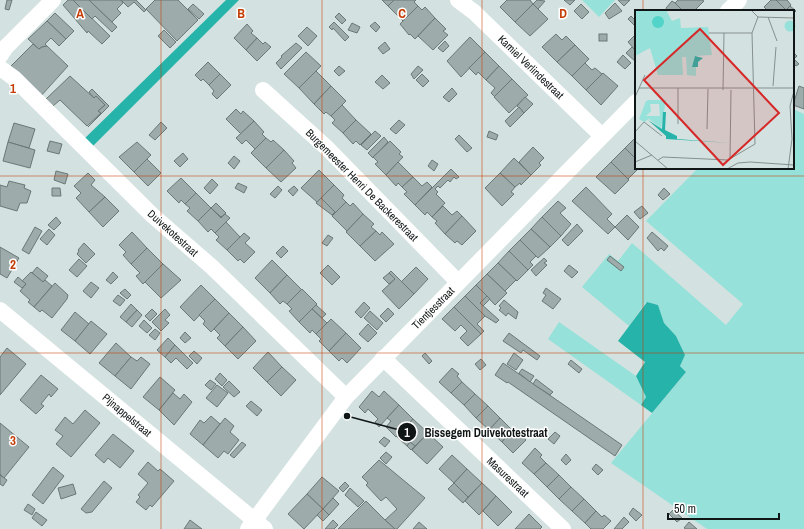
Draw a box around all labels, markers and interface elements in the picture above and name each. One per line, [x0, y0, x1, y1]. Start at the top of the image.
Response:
text: A [76, 5, 84, 22]
text: B [237, 5, 245, 22]
text: C [398, 5, 406, 22]
text: D [559, 5, 567, 22]
inset map [635, 10, 794, 169]
street label: Kamiel Verlindestraat [495, 32, 567, 102]
text: 1 [10, 80, 16, 97]
street label: Burgemeester Henri De Backerestraat [303, 126, 422, 245]
street label: Duivekotestraat [145, 207, 202, 260]
text: 2 [10, 256, 16, 273]
street label: Tientjesstraat [409, 283, 458, 332]
street label: Pijnappelstraat [99, 390, 155, 440]
callout: Bissegem Duivekotestraat [397, 420, 556, 444]
text: 1 [404, 425, 410, 441]
text: Bissegem Duivekotestraat [424, 425, 548, 441]
text: 3 [10, 432, 16, 449]
street label: Masurestraat [484, 454, 532, 500]
scale bar [668, 495, 779, 521]
text: 50 m [674, 501, 696, 517]

